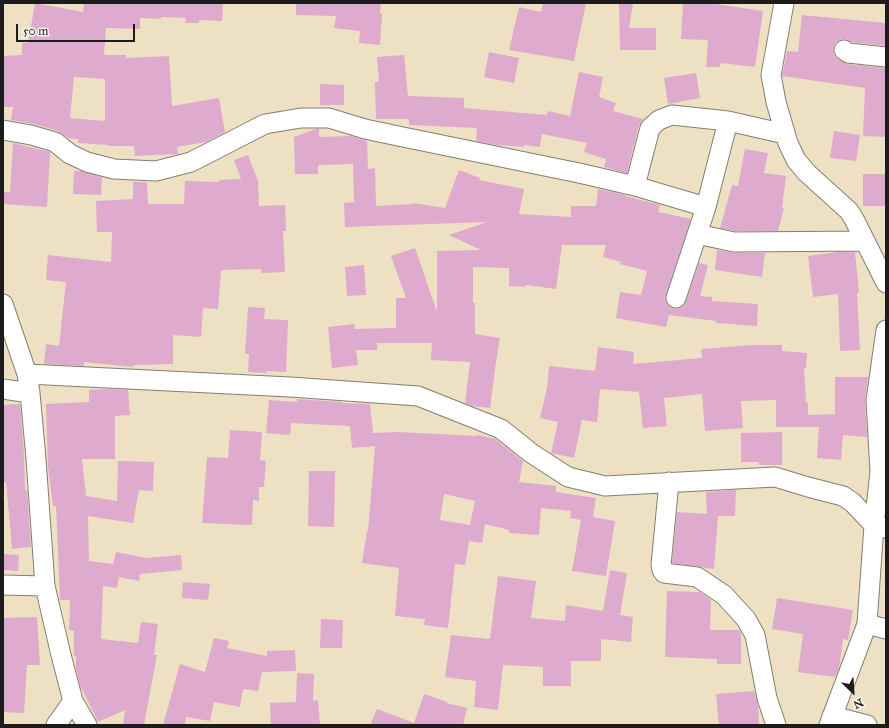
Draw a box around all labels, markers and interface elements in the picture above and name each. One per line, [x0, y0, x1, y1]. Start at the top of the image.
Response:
scale bar [18, 16, 137, 42]
text: 50 m [23, 24, 48, 38]
north arrow [833, 672, 873, 712]
text: N [851, 695, 865, 711]

